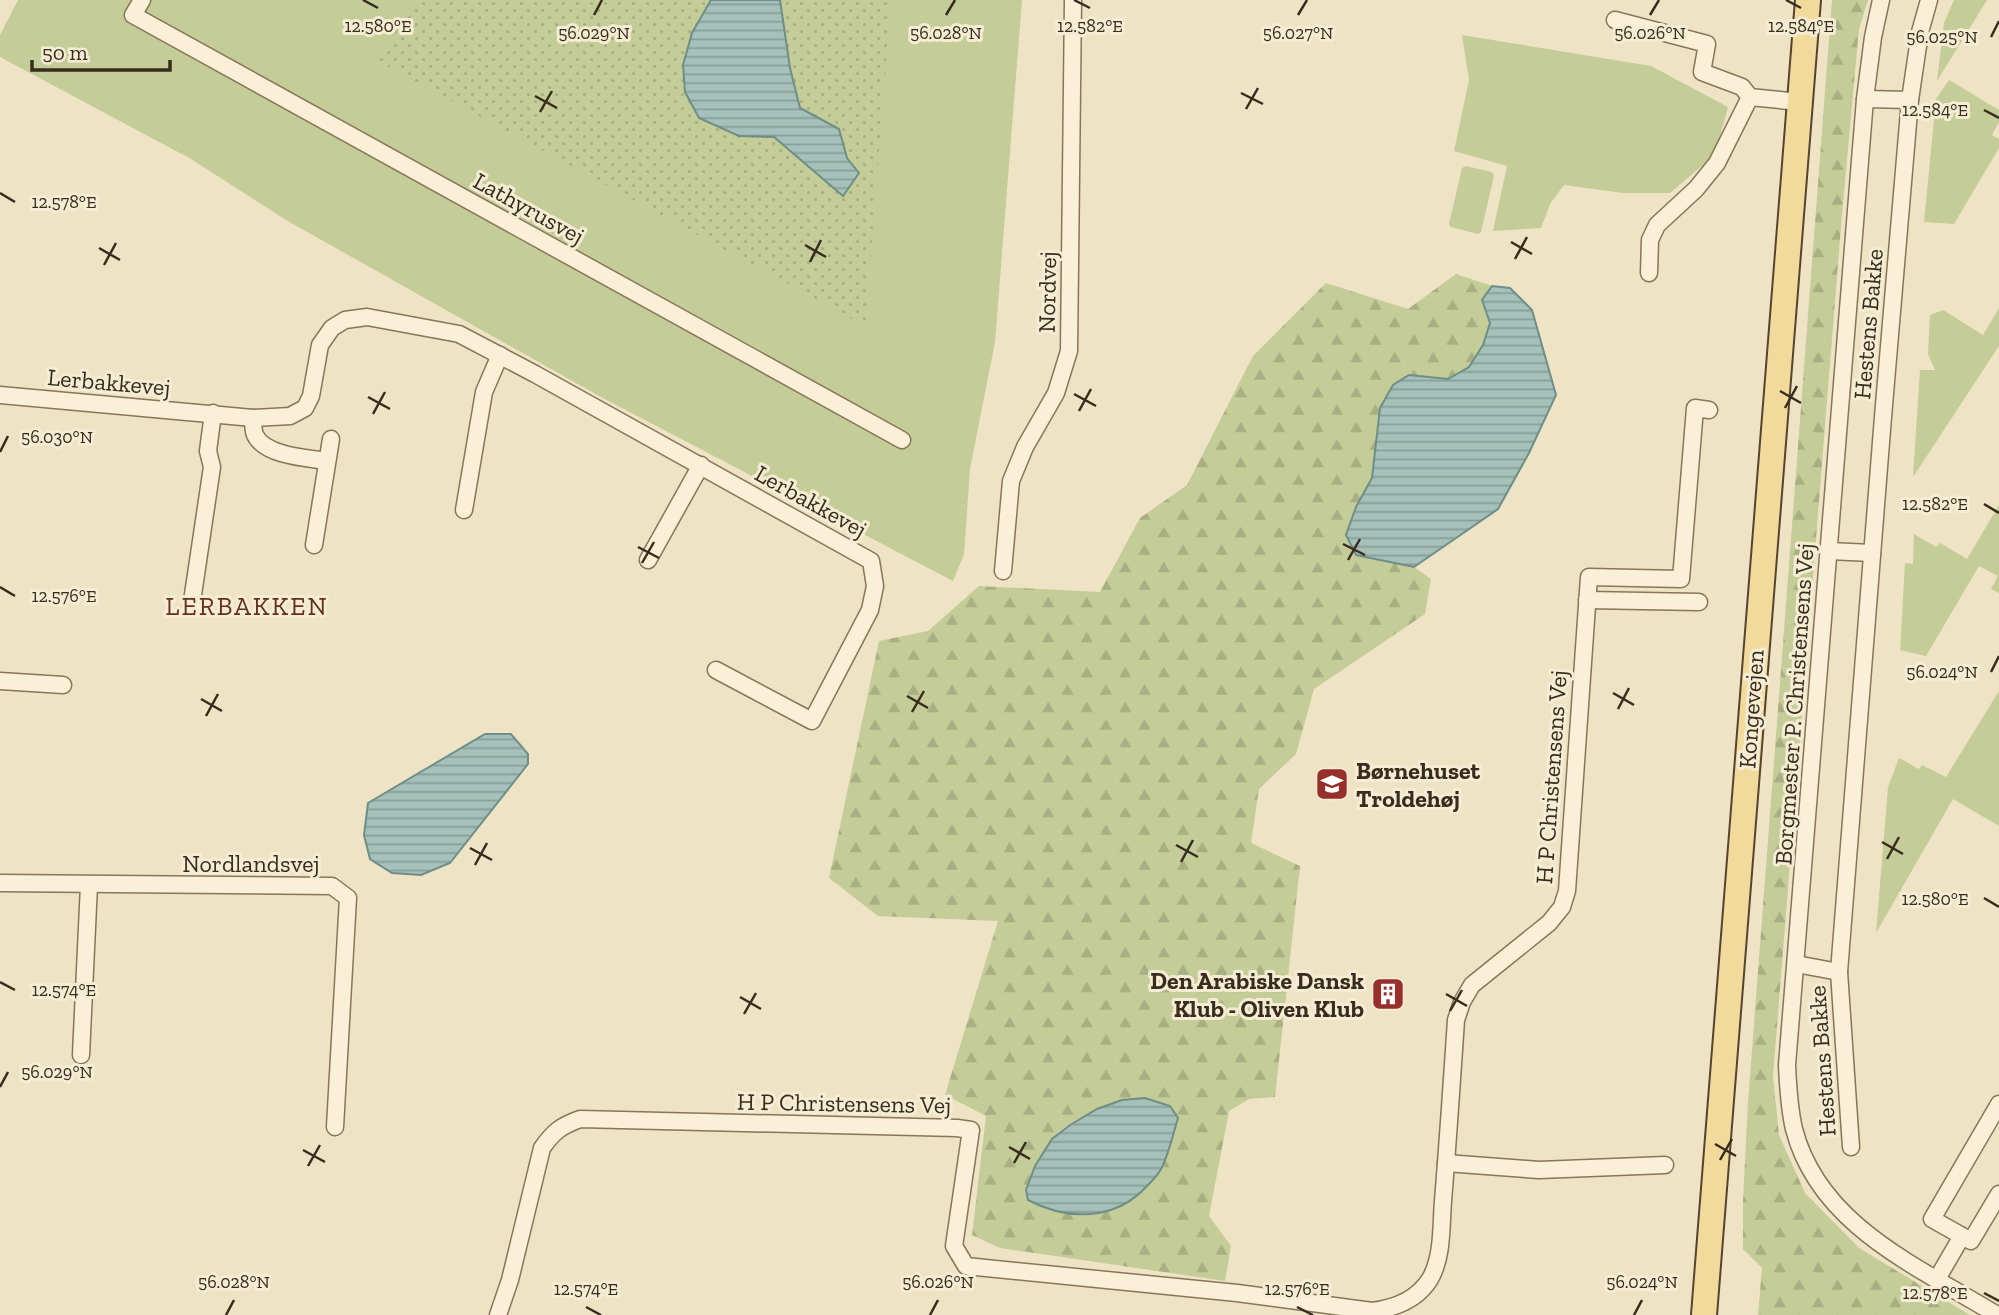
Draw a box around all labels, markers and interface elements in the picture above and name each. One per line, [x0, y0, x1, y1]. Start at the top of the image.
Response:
text: 12.580°E [345, 15, 411, 37]
text: 12.582°E [1057, 15, 1123, 37]
text: 12.584°E [1768, 15, 1834, 37]
text: 56.029°N [558, 22, 630, 44]
text: 56.028°N [910, 22, 982, 44]
text: 56.027°N [1263, 22, 1333, 44]
text: 56.026°N [1614, 22, 1686, 44]
text: 56.025°N [1906, 26, 1978, 48]
scale bar [32, 28, 170, 72]
text: 50 m [42, 40, 88, 65]
text: 12.584°E [1902, 99, 1968, 121]
street label: Lathyrusvej [469, 166, 589, 250]
text: 12.578°E [31, 191, 97, 213]
street label: Hestens Bakke [1847, 247, 1889, 401]
street label: Nordvej [1032, 251, 1062, 333]
street label: Lerbakkevej [46, 362, 172, 402]
text: 56.030°N [21, 426, 93, 448]
street label: Lerbakkevej [750, 458, 872, 544]
text: 12.582°E [1902, 493, 1968, 515]
street label: Borgmester P. Christensens Vej [1768, 542, 1820, 866]
text: 12.576°E [32, 585, 96, 607]
district label: LERBAKKEN [165, 590, 329, 622]
street label: Kongevejen [1732, 648, 1770, 769]
text: 56.024°N [1906, 661, 1978, 683]
street label: H P Christensens Vej [1529, 669, 1573, 885]
place label: Børnehuset Troldehøj [1356, 756, 1481, 813]
school or university icon: Børnehuset Troldehøj [1313, 765, 1351, 803]
street label: Nordlandsvej [182, 849, 320, 878]
text: 12.580°E [1902, 888, 1968, 910]
place label: Den Arabiske Dansk Klub - Oliven Klub [1150, 966, 1364, 1023]
building icon: Den Arabiske Dansk Klub - Oliven Klub [1369, 975, 1407, 1013]
text: 12.574°E [32, 979, 96, 1001]
street label: Hestens Bakke [1802, 985, 1842, 1137]
text: 56.029°N [21, 1061, 93, 1083]
street label: H P Christensens Vej [737, 1087, 951, 1119]
text: 56.028°N [198, 1271, 270, 1293]
text: 56.026°N [902, 1271, 974, 1293]
text: 56.024°N [1606, 1271, 1678, 1293]
text: 12.574°E [554, 1278, 618, 1300]
text: 12.576°E [1265, 1278, 1329, 1300]
text: 12.578°E [1902, 1282, 1968, 1304]

